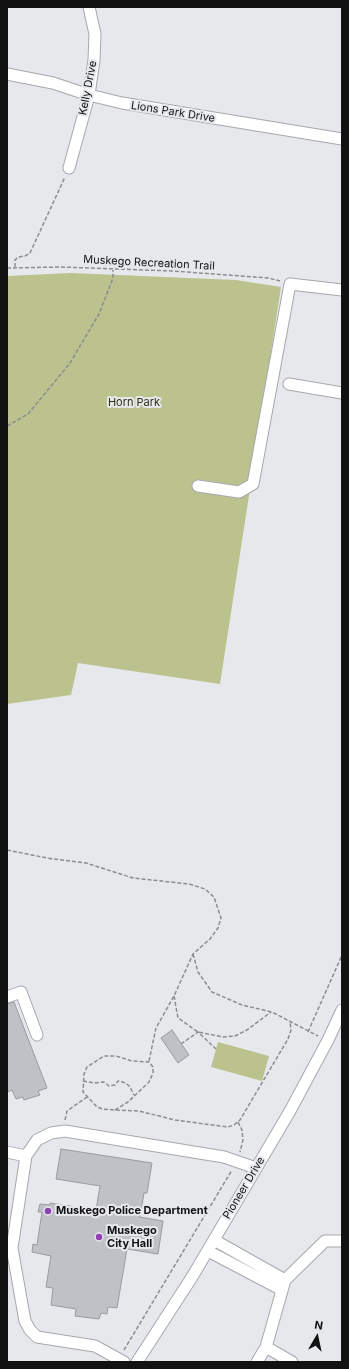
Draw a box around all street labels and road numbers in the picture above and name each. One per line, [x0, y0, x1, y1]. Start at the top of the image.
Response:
street label: Kelly Drive [76, 60, 100, 116]
street label: Lions Park Drive [130, 99, 216, 125]
street label: Muskego Recreation Trail [83, 253, 215, 273]
street label: Pioneer Drive [220, 1155, 268, 1221]

